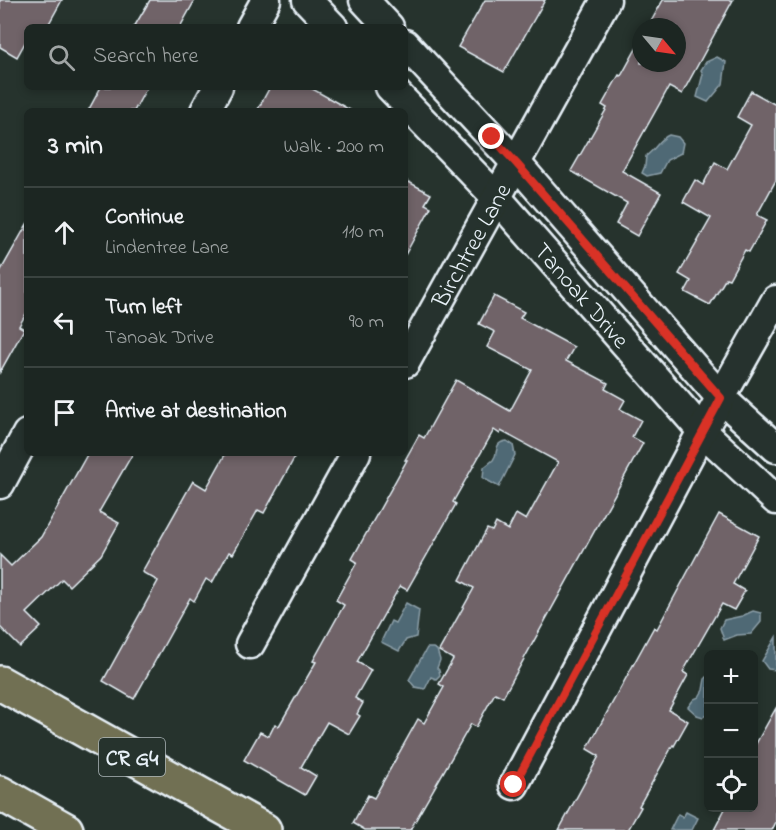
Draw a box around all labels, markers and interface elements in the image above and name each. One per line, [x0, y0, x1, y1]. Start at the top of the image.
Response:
north arrow [632, 18, 686, 72]
search box [24, 24, 408, 90]
icon: search [45, 41, 78, 74]
text: Search here [93, 41, 198, 73]
route end [478, 123, 504, 149]
text: 3 min [48, 128, 103, 166]
text: Walk · 200 m [284, 133, 384, 162]
street label: Birchtree Lane [424, 177, 522, 316]
text: Continue [105, 202, 184, 234]
icon: ahead [48, 216, 81, 249]
text: 110 m [342, 218, 384, 247]
text: Lindentree Lane [105, 234, 229, 263]
street label: Tanoak Drive [524, 236, 636, 358]
text: Turn left [105, 292, 182, 324]
icon: left [48, 306, 81, 339]
text: 90 m [349, 308, 384, 337]
text: Tanoak Drive [105, 324, 214, 353]
icon: arrive [48, 396, 81, 429]
text: Arrive at destination [105, 396, 287, 428]
map controls [704, 650, 758, 812]
button: + [704, 650, 758, 704]
button: − [704, 704, 758, 758]
road number: CR G4 [99, 738, 165, 776]
button: locate [704, 758, 758, 812]
route start [500, 771, 526, 797]

